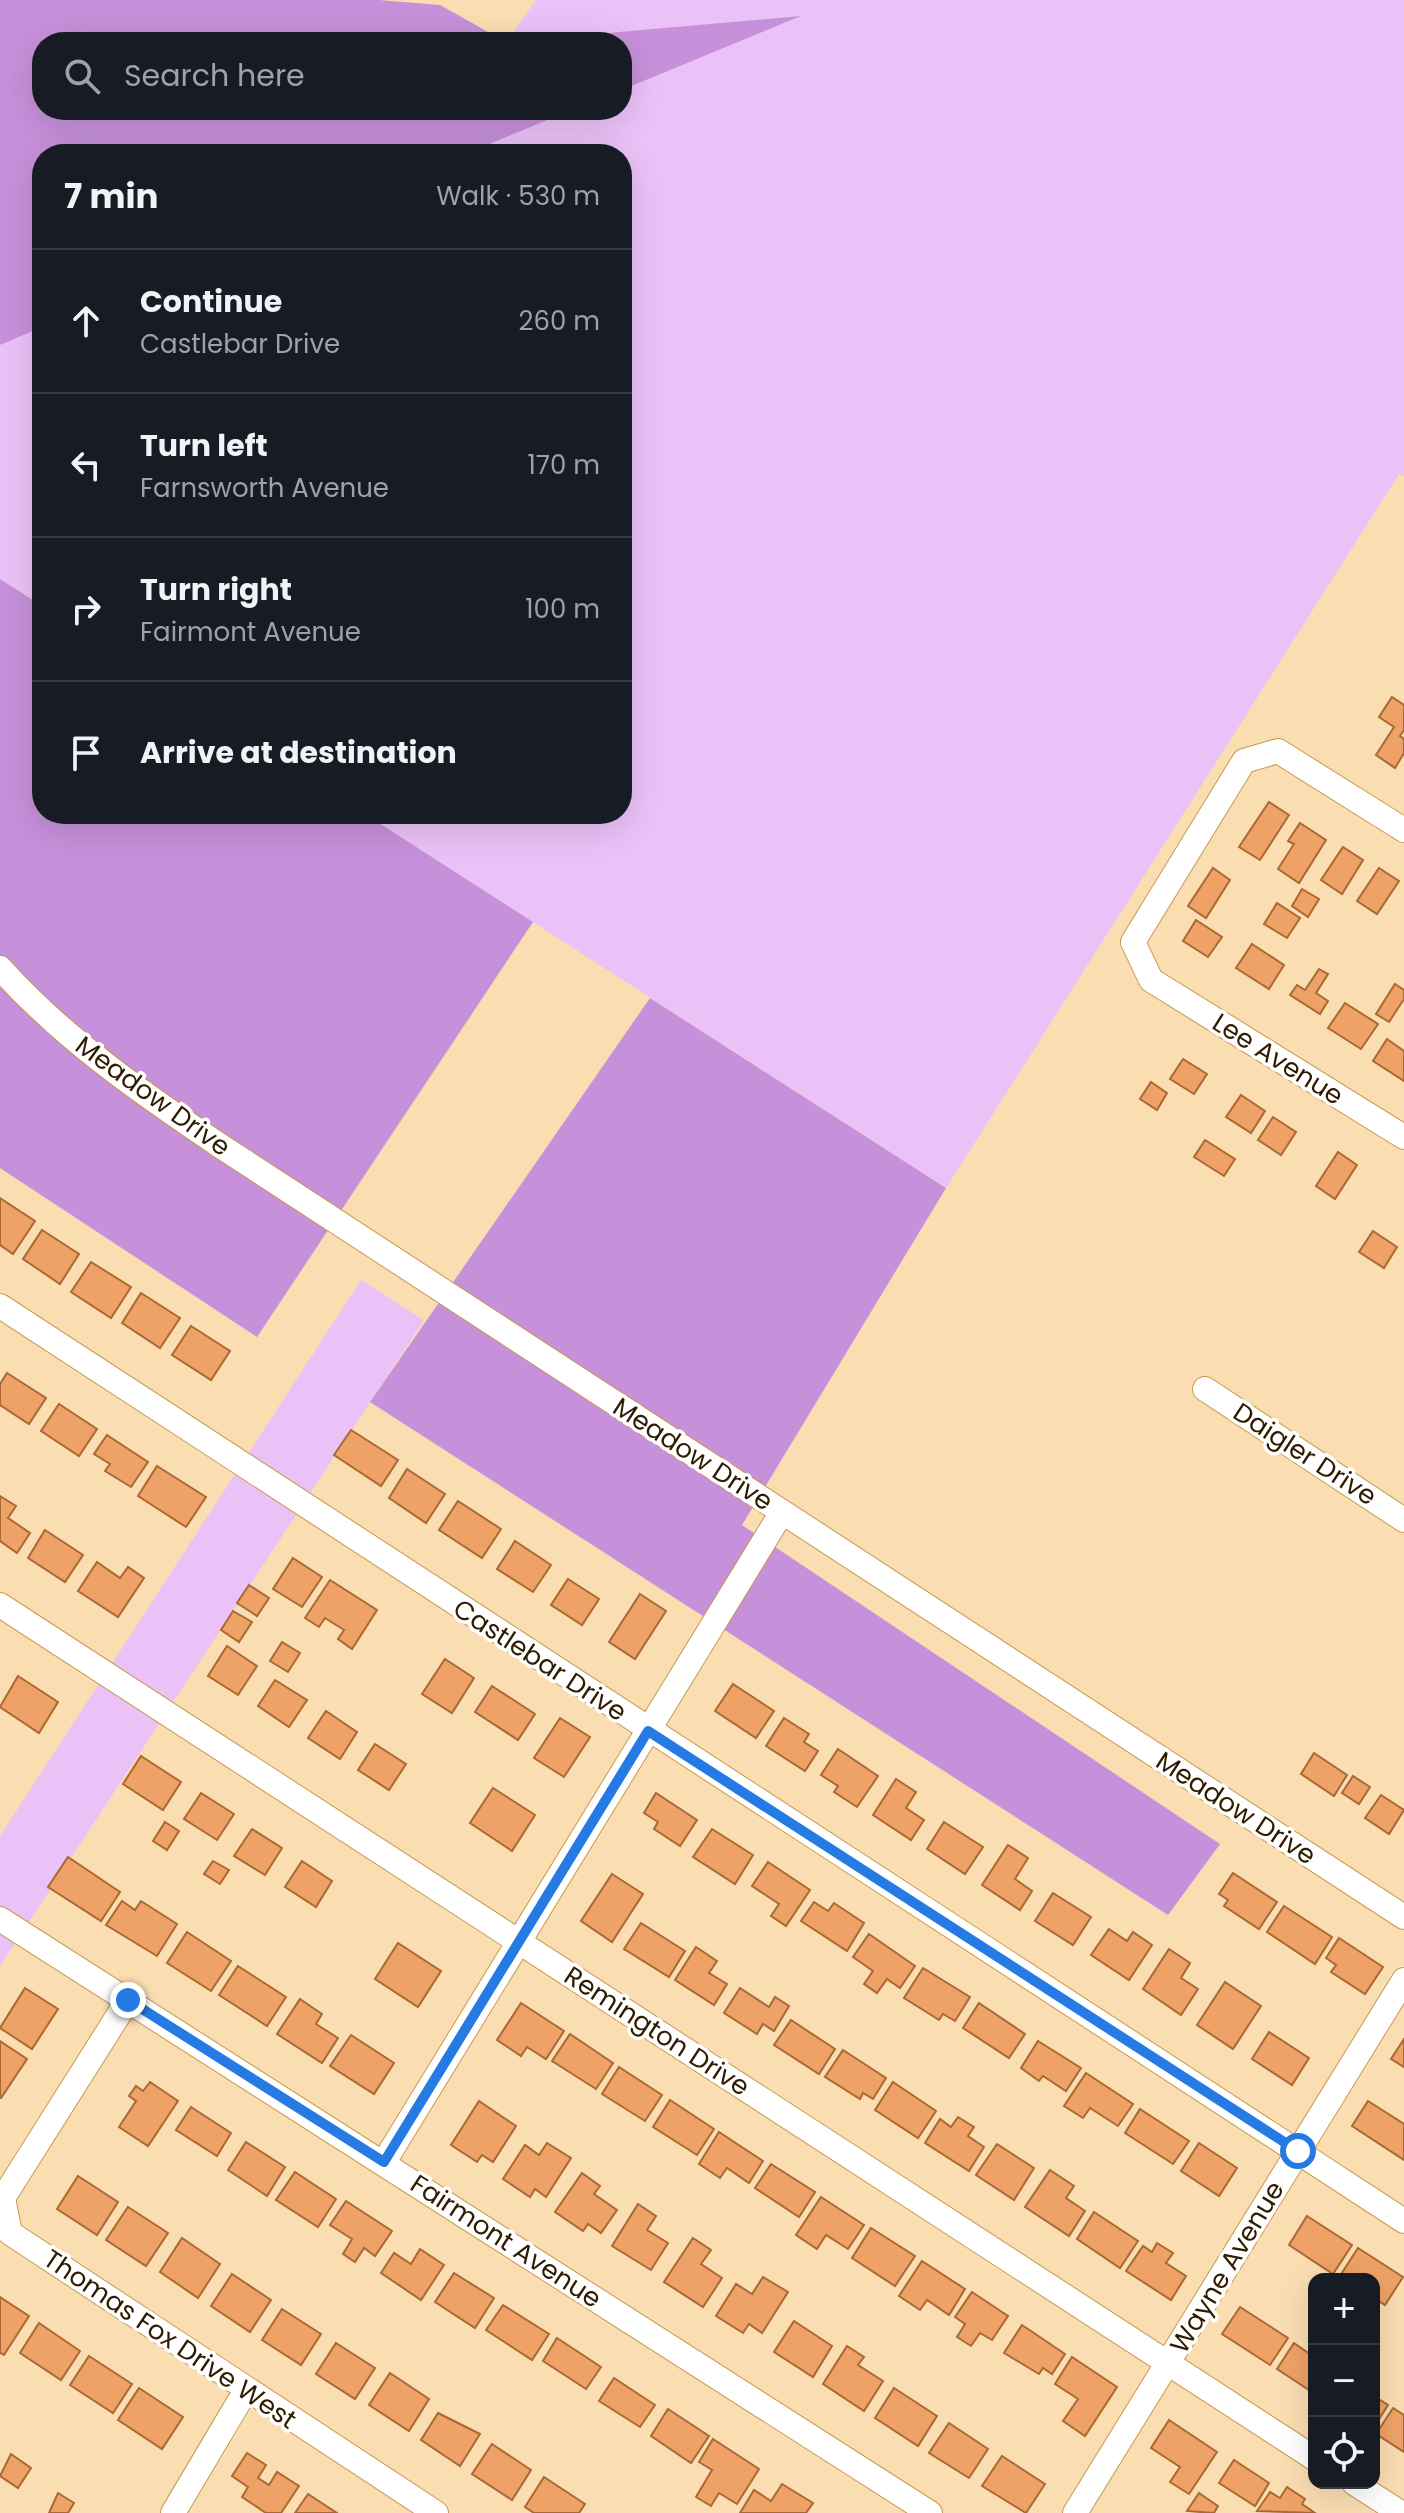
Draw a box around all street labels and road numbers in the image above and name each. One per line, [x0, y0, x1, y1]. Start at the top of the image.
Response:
street label: Lee Avenue [1206, 1005, 1350, 1113]
street label: Meadow Drive [68, 1027, 238, 1165]
street label: Meadow Drive [606, 1389, 780, 1519]
street label: Daigler Drive [1226, 1394, 1384, 1514]
street label: Castlebar Drive [446, 1590, 634, 1730]
street label: Meadow Drive [1149, 1743, 1323, 1873]
street label: Remington Drive [557, 1958, 757, 2104]
street label: Fairmont Avenue [404, 2166, 608, 2316]
street label: Wayne Avenue [1161, 2174, 1293, 2360]
street label: Thomas Fox Drive West [36, 2241, 304, 2437]

